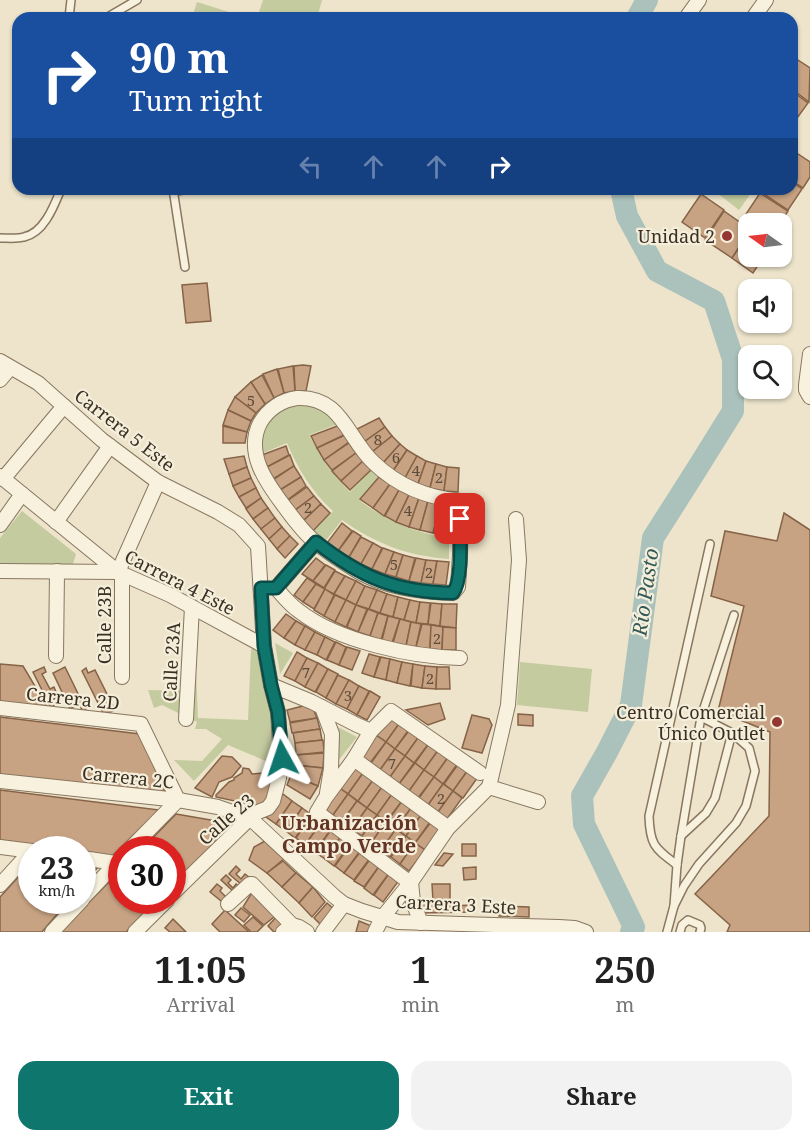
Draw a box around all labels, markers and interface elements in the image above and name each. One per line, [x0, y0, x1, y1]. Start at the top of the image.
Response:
text: 90 m [129, 28, 229, 85]
icon: right [30, 36, 108, 114]
text: Turn right [129, 82, 262, 119]
icon: left [294, 150, 327, 183]
icon: ahead [357, 150, 390, 183]
icon: ahead [420, 150, 453, 183]
icon: right [483, 150, 516, 183]
north arrow [738, 213, 792, 267]
map controls [738, 213, 792, 399]
place label: Unidad 2 [638, 224, 715, 248]
marker: Unidad 2 [720, 229, 734, 243]
button: sound [738, 279, 792, 333]
button: search [738, 345, 792, 399]
street label: Carrera 5 Este [70, 383, 180, 477]
house number: 5 [247, 390, 255, 410]
house number: 8 [374, 429, 382, 449]
house number: 6 [392, 447, 400, 467]
house number: 4 [412, 460, 421, 480]
house number: 2 [435, 467, 443, 487]
pin [434, 493, 485, 544]
house number: 2 [304, 497, 312, 517]
house number: 4 [404, 500, 413, 520]
icon: arrive [443, 502, 476, 535]
street label: Carrera 4 Este [121, 544, 239, 620]
water label: Río Pasto [625, 546, 665, 639]
house number: 5 [390, 554, 398, 574]
house number: 2 [425, 562, 433, 582]
street label: Calle 23B [92, 586, 116, 664]
street label: Calle 23A [157, 621, 185, 702]
house number: 2 [433, 628, 441, 648]
house number: 7 [302, 662, 310, 682]
house number: 2 [426, 668, 434, 688]
street label: Carrera 2D [25, 681, 121, 715]
house number: 3 [344, 685, 352, 705]
place label: Centro Comercial Único Outlet [616, 700, 765, 745]
marker: Centro Comercial Único Outlet [770, 715, 784, 729]
position arrow [250, 726, 314, 790]
house number: 7 [388, 753, 396, 773]
street label: Carrera 2C [81, 760, 175, 794]
street label: Calle 23 [193, 788, 259, 850]
house number: 2 [437, 788, 445, 808]
district label: Urbanización Campo Verde [281, 809, 417, 859]
speed limit sign: 30 [108, 836, 186, 914]
text: 23 [40, 847, 74, 888]
text: km/h [39, 880, 75, 900]
street label: Carrera 3 Este [395, 889, 517, 919]
text: 11:05 [155, 945, 247, 994]
text: 1 [410, 945, 431, 994]
text: 250 [594, 945, 655, 994]
text: Arrival [167, 991, 235, 1018]
text: min [402, 991, 440, 1018]
text: m [615, 991, 634, 1018]
button: Exit [18, 1061, 399, 1130]
button: Share [411, 1061, 792, 1130]

